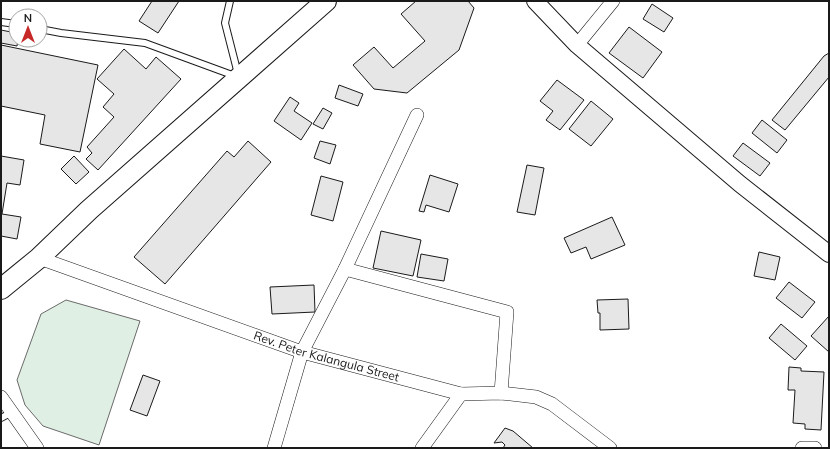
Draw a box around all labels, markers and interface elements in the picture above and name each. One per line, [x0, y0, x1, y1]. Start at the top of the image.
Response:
north arrow [8, 8, 48, 48]
text: N [24, 11, 32, 25]
street label: Rev. Peter Kalangula Street [252, 327, 401, 384]

